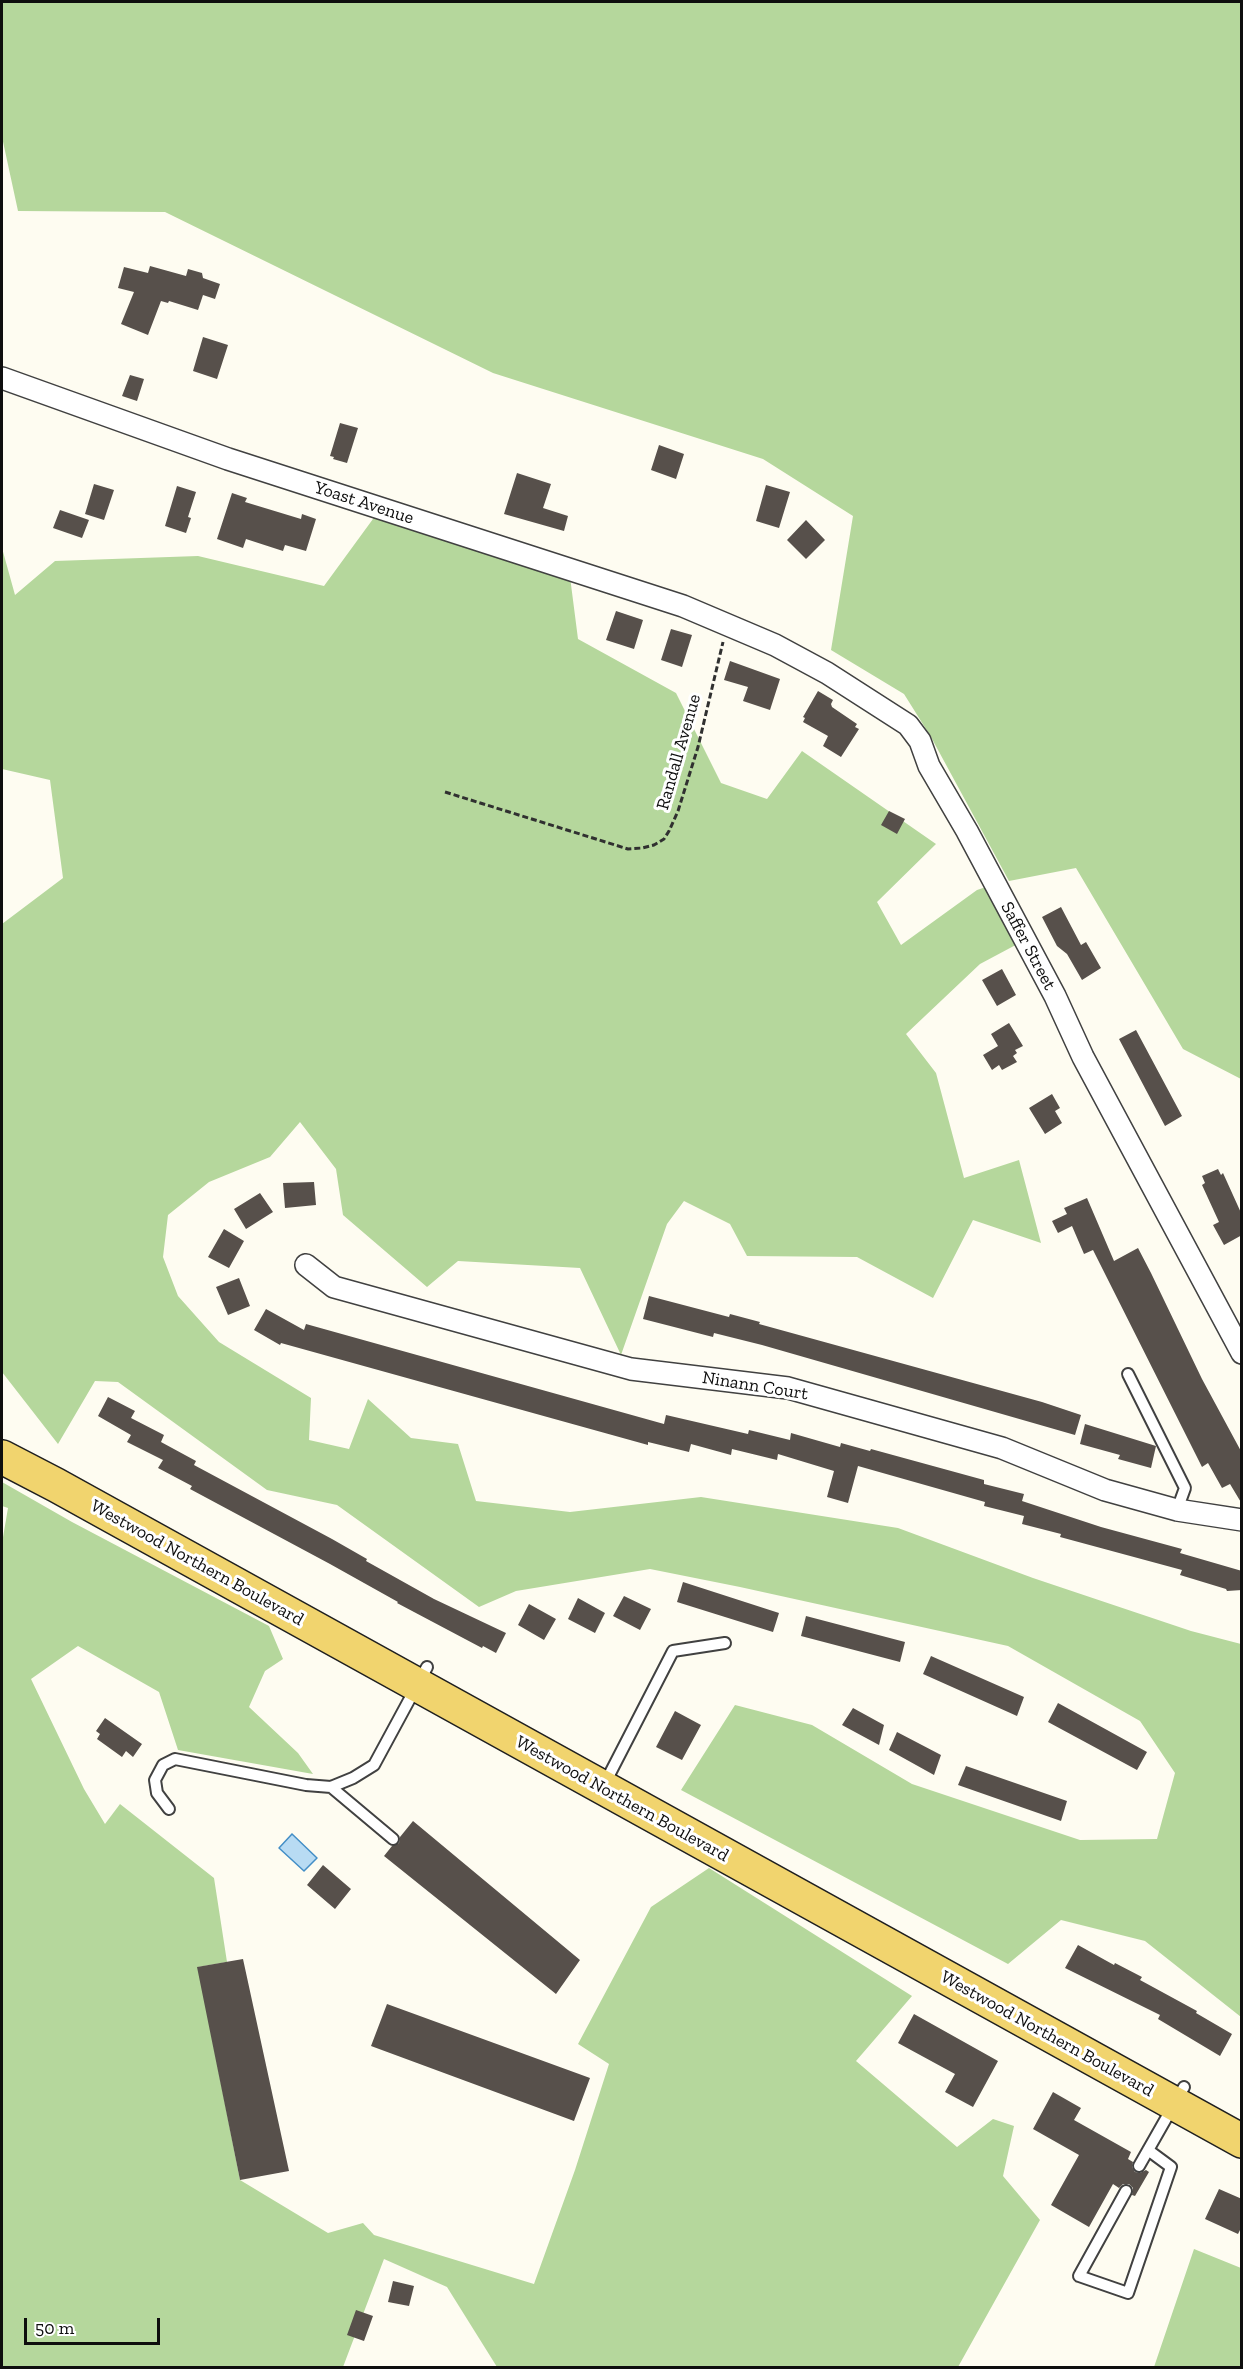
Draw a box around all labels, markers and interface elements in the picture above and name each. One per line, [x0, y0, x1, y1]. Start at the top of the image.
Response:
street label: Yoast Avenue [312, 477, 416, 529]
street label: Randall Avenue [652, 692, 706, 812]
street label: Saffer Street [996, 898, 1060, 994]
street label: Ninann Court [700, 1367, 810, 1405]
street label: Westwood Northern Boulevard [87, 1495, 307, 1631]
street label: Westwood Northern Boulevard [512, 1731, 732, 1867]
street label: Westwood Northern Boulevard [937, 1966, 1157, 2102]
scale bar [27, 2306, 164, 2344]
text: 50 m [35, 2317, 74, 2339]

